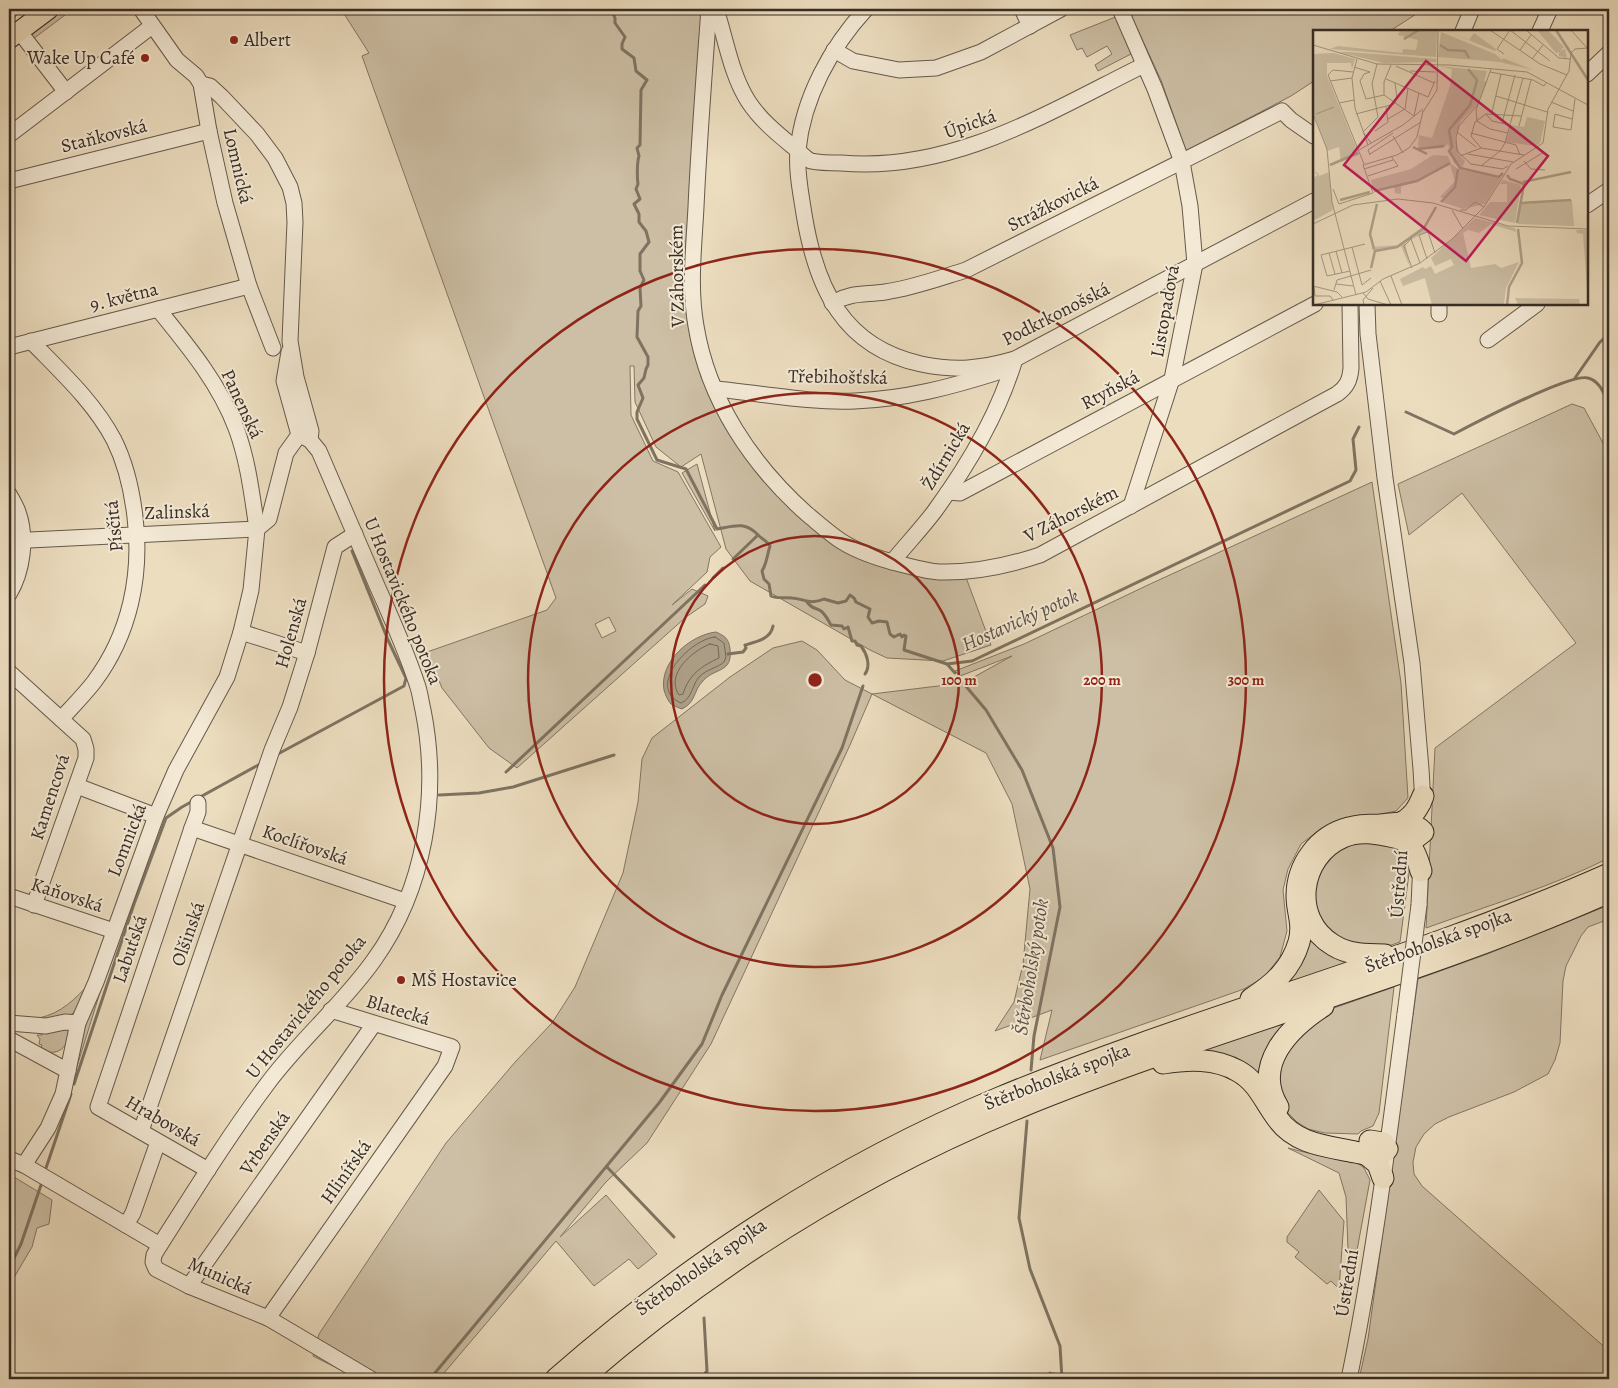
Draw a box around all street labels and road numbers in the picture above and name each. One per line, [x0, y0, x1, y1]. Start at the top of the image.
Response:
street label: Úpická [940, 103, 1000, 145]
street label: Staňkovská [58, 113, 150, 159]
street label: Lomnická [217, 126, 259, 206]
street label: Strážkovická [1003, 170, 1103, 238]
street label: V Záhorském [663, 224, 691, 329]
street label: Listopadová [1144, 263, 1186, 359]
street label: 9. května [87, 276, 161, 318]
street label: Podkrkonošská [998, 276, 1114, 352]
street label: Třebihošťská [788, 363, 888, 391]
street label: Rtyňská [1076, 364, 1144, 416]
street label: Panenská [215, 365, 269, 443]
street label: Ždírnická [916, 417, 977, 495]
street label: V Záhorském [1018, 479, 1123, 549]
street label: Zalinská [144, 498, 210, 526]
street label: Písčitá [98, 499, 130, 553]
street label: U Hostavického potoka [358, 513, 449, 689]
street label: Holenská [269, 594, 314, 671]
street label: Kamencová [24, 750, 76, 843]
street label: Lomnická [101, 799, 153, 880]
street label: Koclířovská [259, 818, 352, 872]
street label: Ústřední [1384, 849, 1414, 919]
street label: Kaňovská [28, 871, 107, 919]
street label: Olšinská [165, 898, 211, 970]
street label: Štěrboholská spojka [1361, 902, 1515, 980]
street label: Labuťská [106, 911, 154, 987]
street label: U Hostavického potoka [240, 929, 372, 1085]
street label: Blatecká [363, 988, 433, 1032]
street label: Štěrboholská spojka [980, 1037, 1134, 1117]
street label: Hrabovská [121, 1089, 206, 1153]
street label: Vrbenská [233, 1106, 296, 1181]
street label: Hlinířská [314, 1135, 378, 1209]
street label: Štěrboholská spojka [630, 1212, 772, 1322]
street label: Ústřední [1329, 1247, 1365, 1319]
street label: Munická [184, 1250, 256, 1302]

